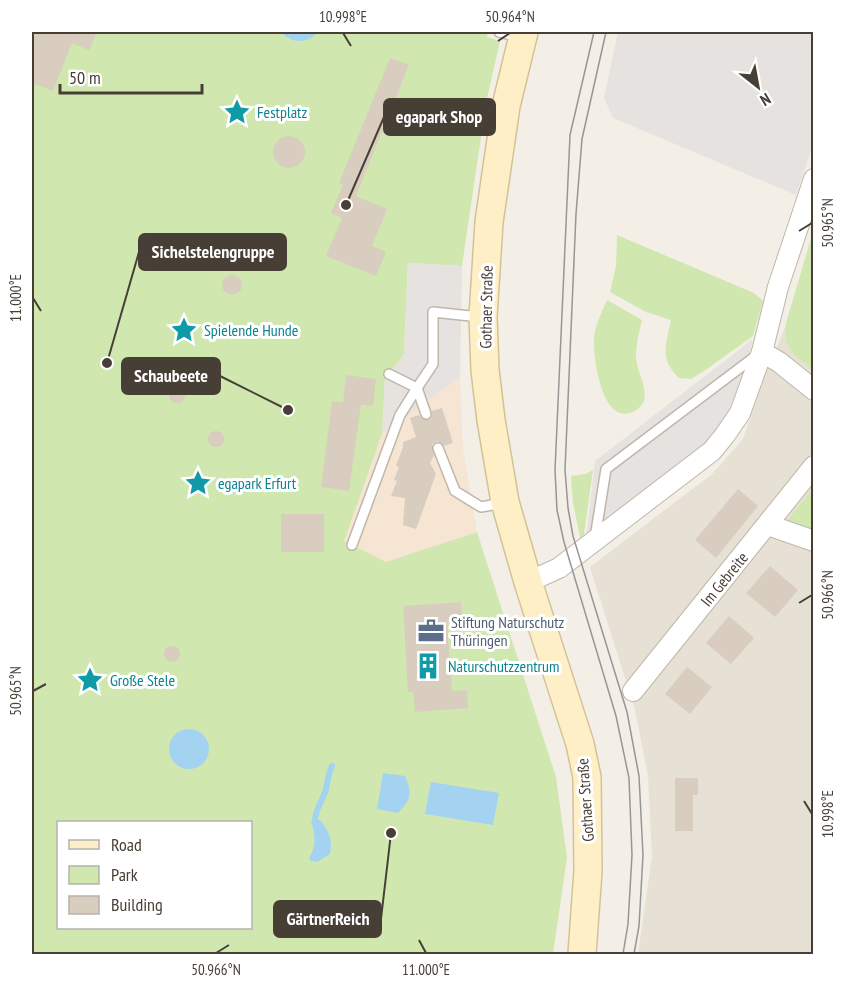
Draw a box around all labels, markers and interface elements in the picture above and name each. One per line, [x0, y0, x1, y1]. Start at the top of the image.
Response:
text: 10.998°E [319, 7, 367, 26]
text: 50.964°N [485, 7, 535, 26]
scale bar [60, 57, 202, 95]
north arrow [728, 57, 788, 117]
text: 50 m [69, 66, 101, 89]
text: N [757, 89, 775, 111]
place icon: Festplatz [222, 97, 252, 127]
callout: egapark Shop [384, 99, 495, 135]
place label: Festplatz [257, 102, 308, 122]
text: egapark Shop [396, 105, 482, 128]
text: 50.965°N [818, 198, 837, 248]
callout: Sichelstelengruppe [139, 234, 286, 270]
text: Sichelstelengruppe [152, 240, 275, 263]
street label: Gothaer Straße [475, 265, 497, 349]
text: 11.000°E [6, 274, 25, 322]
place icon: Spielende Hunde [169, 315, 199, 345]
place label: Spielende Hunde [204, 320, 298, 340]
callout: Schaubeete [122, 358, 220, 394]
text: Schaubeete [134, 364, 208, 387]
place icon: egapark Erfurt [183, 468, 213, 498]
place label: egapark Erfurt [218, 473, 297, 493]
street label: Im Gebreite [696, 548, 752, 610]
text: 50.966°N [818, 570, 837, 620]
place label: Stiftung Naturschutz Thüringen [451, 612, 565, 650]
office icon: Stiftung Naturschutz Thüringen [416, 616, 446, 646]
building icon: Naturschutzzentrum [413, 651, 443, 681]
place label: Naturschutzzentrum [448, 656, 559, 676]
place icon: Große Stele [75, 665, 105, 695]
text: 50.965°N [6, 666, 25, 716]
place label: Große Stele [110, 670, 175, 690]
street label: Gothaer Straße [572, 758, 598, 842]
text: 10.998°E [818, 790, 837, 838]
legend [57, 821, 252, 929]
text: Road [111, 833, 142, 856]
text: Park [111, 863, 138, 886]
text: Building [111, 893, 163, 916]
callout: GärtnerReich [274, 901, 381, 937]
text: GärtnerReich [287, 907, 369, 930]
text: 50.966°N [191, 960, 241, 979]
text: 11.000°E [402, 960, 450, 979]

